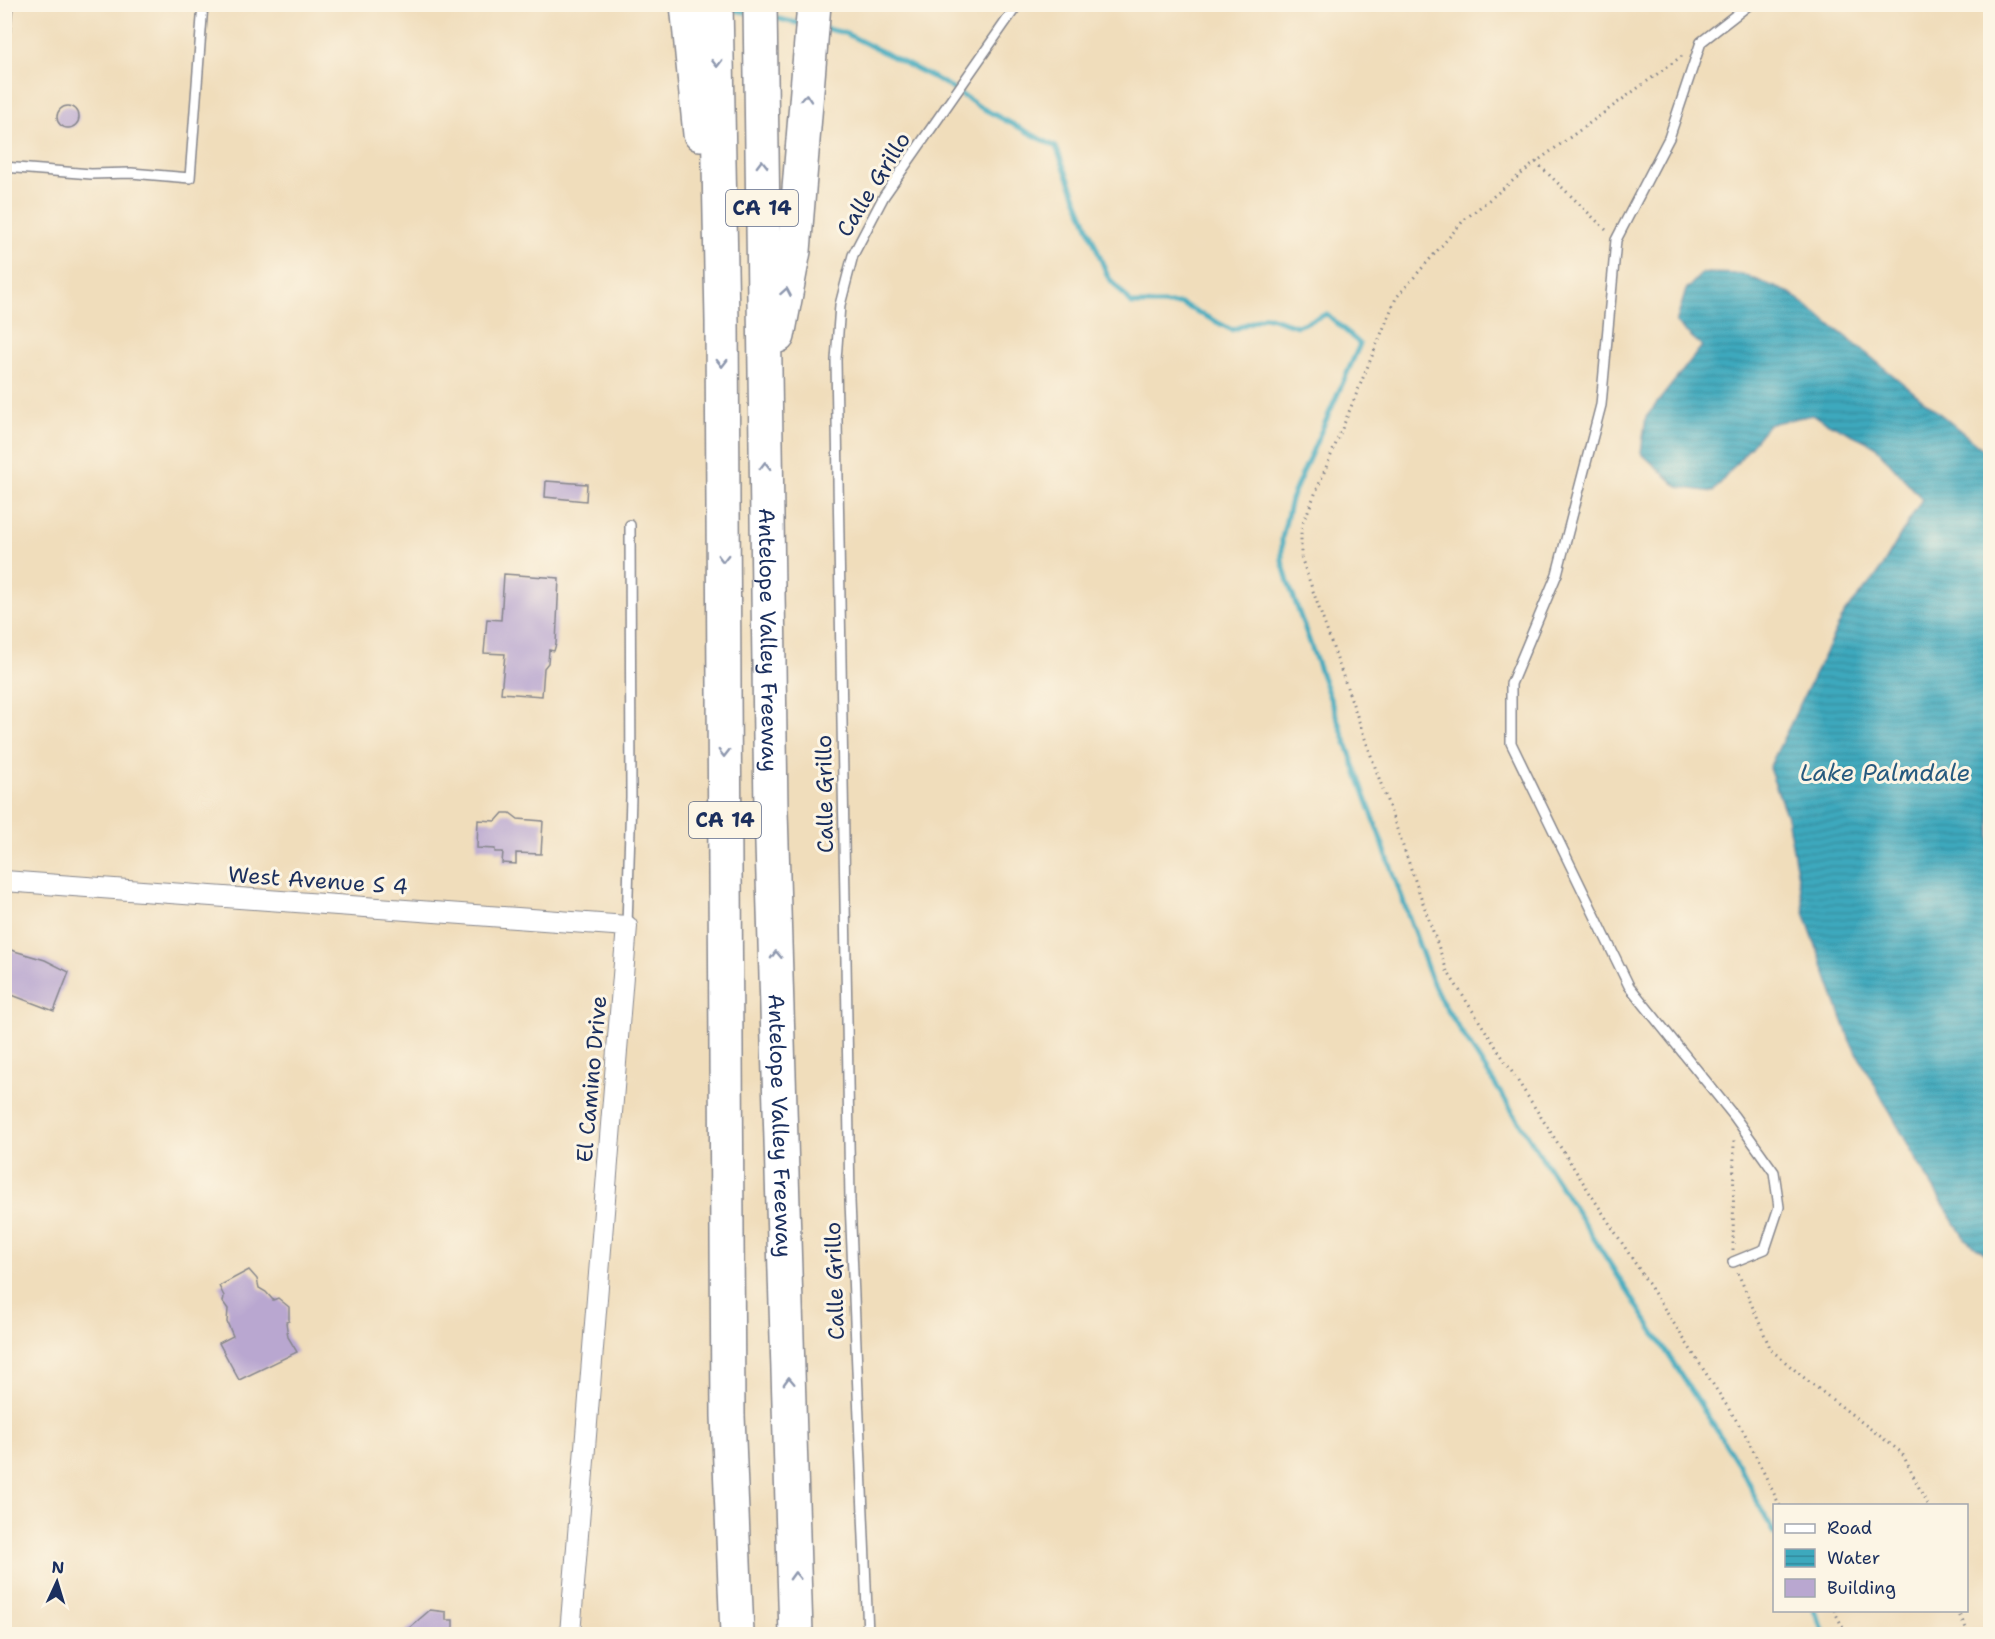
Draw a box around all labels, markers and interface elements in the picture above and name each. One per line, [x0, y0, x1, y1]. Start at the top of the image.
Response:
one-way arrow [711, 58, 724, 67]
one-way arrow [800, 94, 813, 103]
street label: Calle Grillo [830, 126, 917, 242]
one-way arrow [756, 160, 768, 169]
road number: CA 14 [726, 190, 798, 226]
one-way arrow [780, 287, 792, 297]
one-way arrow [716, 358, 728, 367]
one-way arrow [759, 462, 772, 471]
street label: Antelope Valley Freeway [752, 508, 784, 772]
one-way arrow [717, 553, 729, 562]
street label: Calle Grillo [809, 735, 840, 853]
one-way arrow [718, 748, 730, 757]
water label: Lake Palmdale [1800, 757, 1970, 789]
road number: CA 14 [689, 802, 761, 838]
street label: West Avenue S 4 [227, 860, 409, 901]
one-way arrow [769, 951, 782, 960]
street label: Antelope Valley Freeway [762, 993, 799, 1258]
street label: El Camino Drive [570, 994, 613, 1164]
street label: Calle Grillo [818, 1221, 851, 1341]
one-way arrow [782, 1377, 795, 1386]
legend [1773, 1504, 1968, 1612]
text: Road [1827, 1516, 1872, 1540]
text: Water [1827, 1546, 1880, 1570]
north arrow [27, 1552, 87, 1612]
text: N [51, 1557, 65, 1578]
one-way arrow [788, 1572, 801, 1581]
text: Building [1827, 1576, 1896, 1600]

